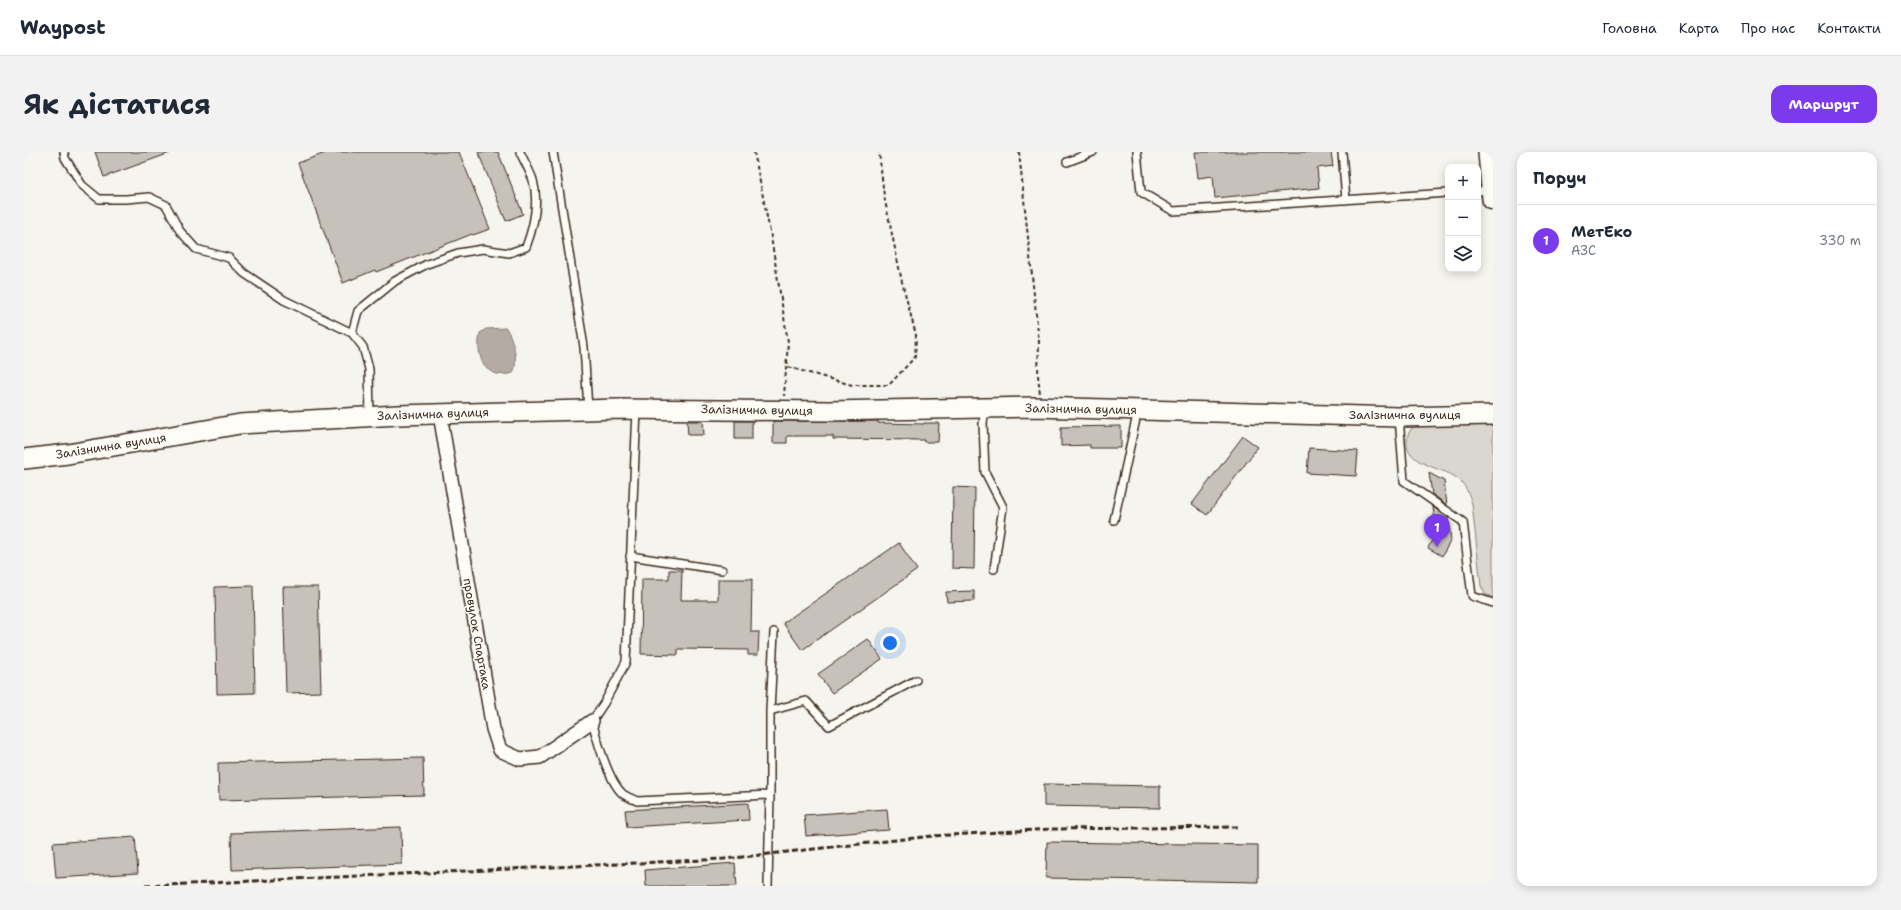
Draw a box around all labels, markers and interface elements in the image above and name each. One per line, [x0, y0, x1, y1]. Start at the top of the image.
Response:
text: Waypost [20, 15, 105, 40]
text: Головна [1602, 19, 1657, 37]
text: Карта [1679, 19, 1719, 37]
text: Про нас [1741, 19, 1795, 37]
text: Контакти [1817, 19, 1881, 37]
text: Як дістатися [24, 85, 211, 123]
button: Маршрут [1771, 85, 1877, 123]
map controls [1445, 164, 1481, 272]
button: + [1445, 164, 1481, 200]
text: Поруч [1533, 167, 1586, 189]
button: − [1445, 200, 1481, 236]
text: МетЕко [1571, 222, 1632, 242]
text: 1 [1543, 232, 1549, 249]
text: 330 m [1819, 232, 1861, 249]
button: layers [1445, 236, 1481, 272]
text: АЗС [1571, 242, 1596, 259]
street label: Залізнична вулиця [1025, 400, 1137, 418]
street label: Залізнична вулиця [701, 401, 813, 419]
street label: Залізнична вулиця [377, 404, 489, 424]
street label: Залізнична вулиця [1349, 407, 1461, 423]
street label: Залізнична вулиця [55, 429, 167, 463]
pin: 1 [1424, 514, 1450, 547]
street label: провулок Спартака [459, 577, 495, 692]
your location [880, 633, 900, 653]

